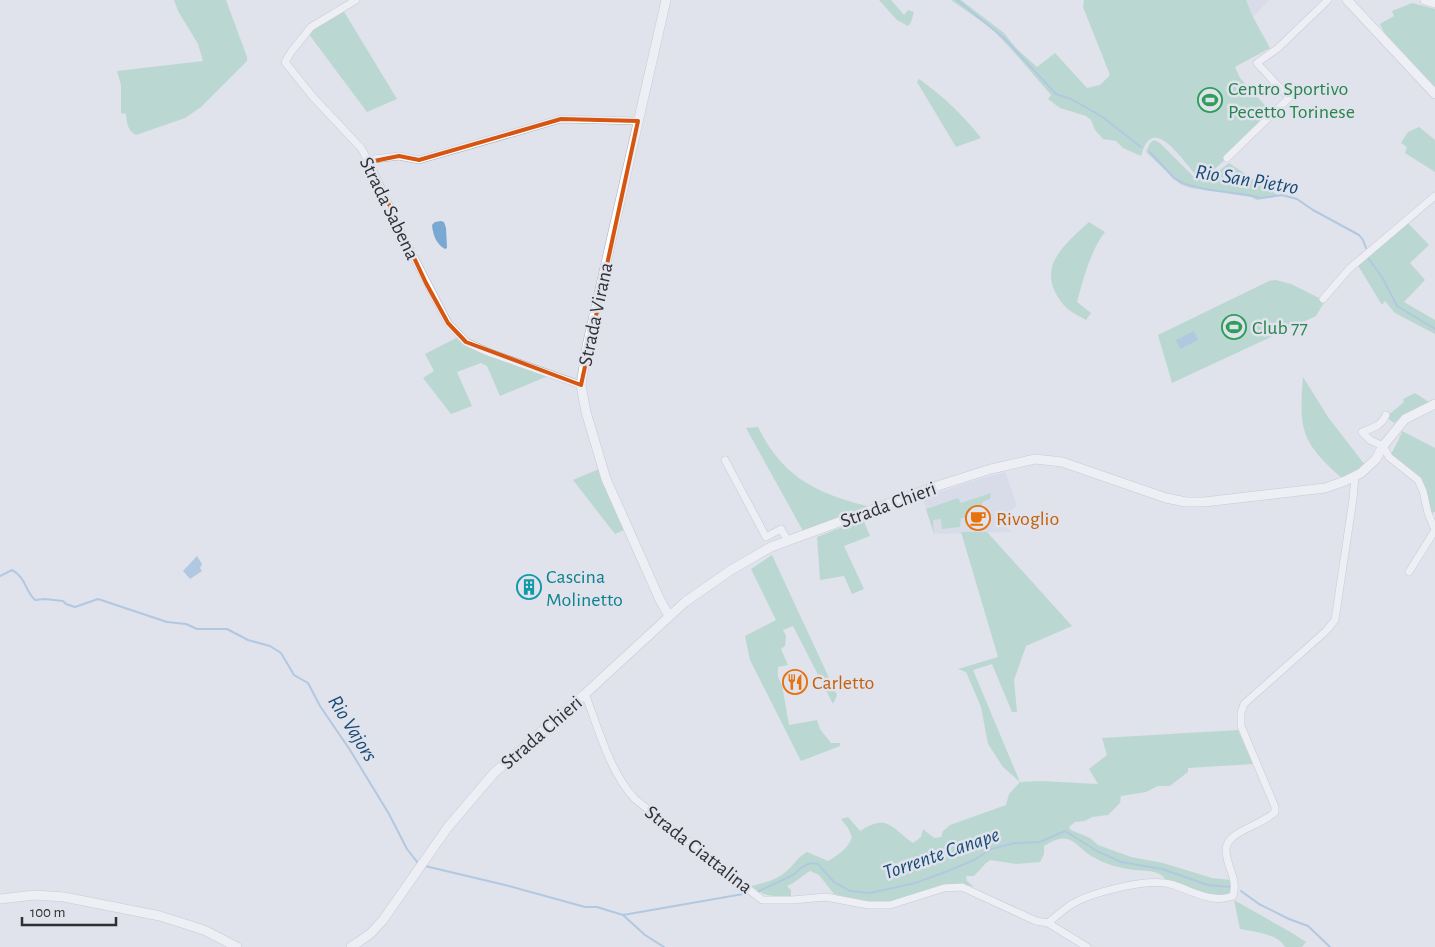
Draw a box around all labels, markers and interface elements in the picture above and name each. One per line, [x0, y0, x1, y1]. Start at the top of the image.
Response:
place label: Centro Sportivo Pecetto Torinese [1228, 79, 1355, 122]
sports icon: Centro Sportivo Pecetto Torinese [1197, 87, 1223, 113]
street label: Strada Sabena [356, 154, 423, 263]
water label: Rio San Pietro [1194, 161, 1300, 198]
street label: Strada Virana [575, 261, 617, 368]
sports icon: Club 77 [1221, 314, 1247, 340]
place label: Club 77 [1252, 318, 1308, 338]
street label: Strada Chieri [838, 478, 939, 532]
cafe icon: Rivoglio [965, 505, 991, 531]
place label: Rivoglio [996, 509, 1059, 529]
place label: Cascina Molinetto [546, 567, 623, 610]
building icon: Cascina Molinetto [516, 574, 542, 600]
restaurant icon: Carletto [782, 669, 808, 695]
place label: Carletto [812, 673, 874, 693]
water label: Rio Vajors [324, 691, 381, 765]
street label: Strada Chieri [497, 692, 586, 773]
street label: Strada Ciattalina [641, 802, 756, 898]
water label: Torrente Canape [880, 824, 1002, 884]
scale bar [22, 894, 116, 926]
text: 100 m [30, 905, 65, 920]

